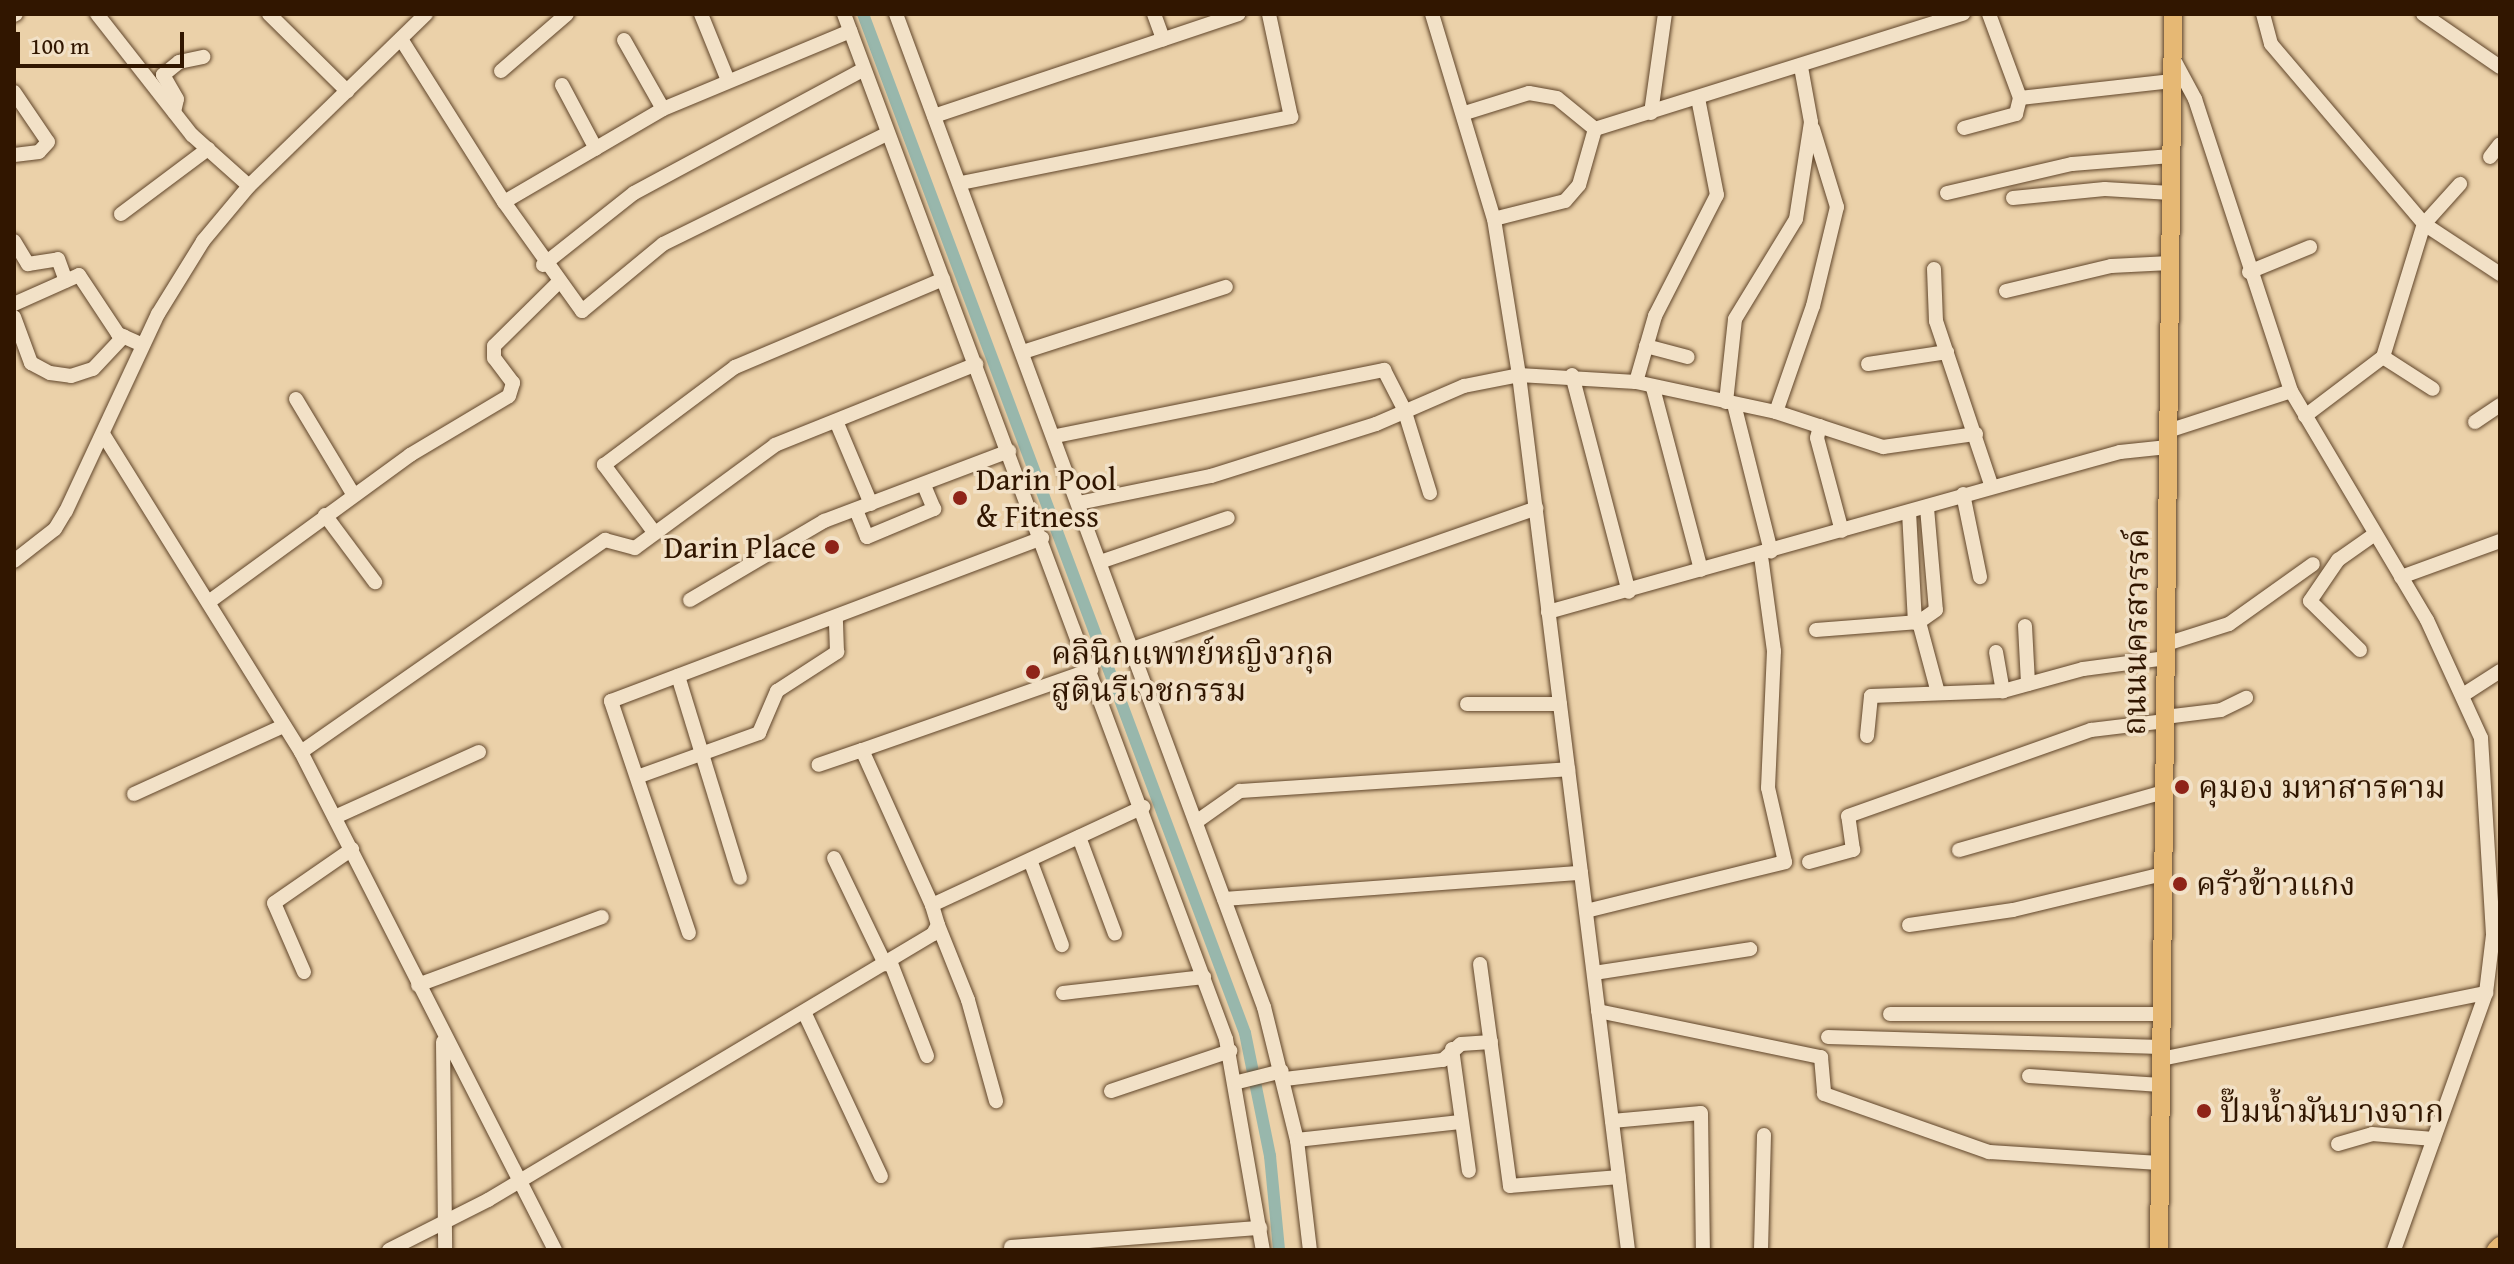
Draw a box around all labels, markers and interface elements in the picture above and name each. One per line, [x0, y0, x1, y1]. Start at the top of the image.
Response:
scale bar [20, 16, 188, 66]
text: 100 m [30, 28, 90, 63]
place label: Darin Pool & Fitness [976, 461, 1117, 536]
marker: Darin Pool & Fitness [951, 489, 969, 507]
place label: Darin Place [664, 528, 816, 566]
street label: ถนนนครสวรรค์ [2115, 528, 2157, 736]
marker: Darin Place [823, 538, 841, 556]
place label: คลินิกแพทย์หญิงวกุล สูตินรีเวชกรรม [1051, 635, 1334, 710]
marker: คลินิกแพทย์หญิงวกุล สูตินรีเวชกรรม [1022, 661, 1044, 683]
place label: คุมอง มหาสารคาม [2198, 768, 2446, 806]
marker: คุมอง มหาสารคาม [2173, 778, 2191, 796]
place label: ครัวข้าวแกง [2196, 865, 2355, 903]
marker: ครัวข้าวแกง [2171, 875, 2189, 893]
place label: ปั๊มน้ำมันบางจาก [2220, 1092, 2444, 1130]
marker: ปั๊มน้ำมันบางจาก [2195, 1102, 2213, 1120]

